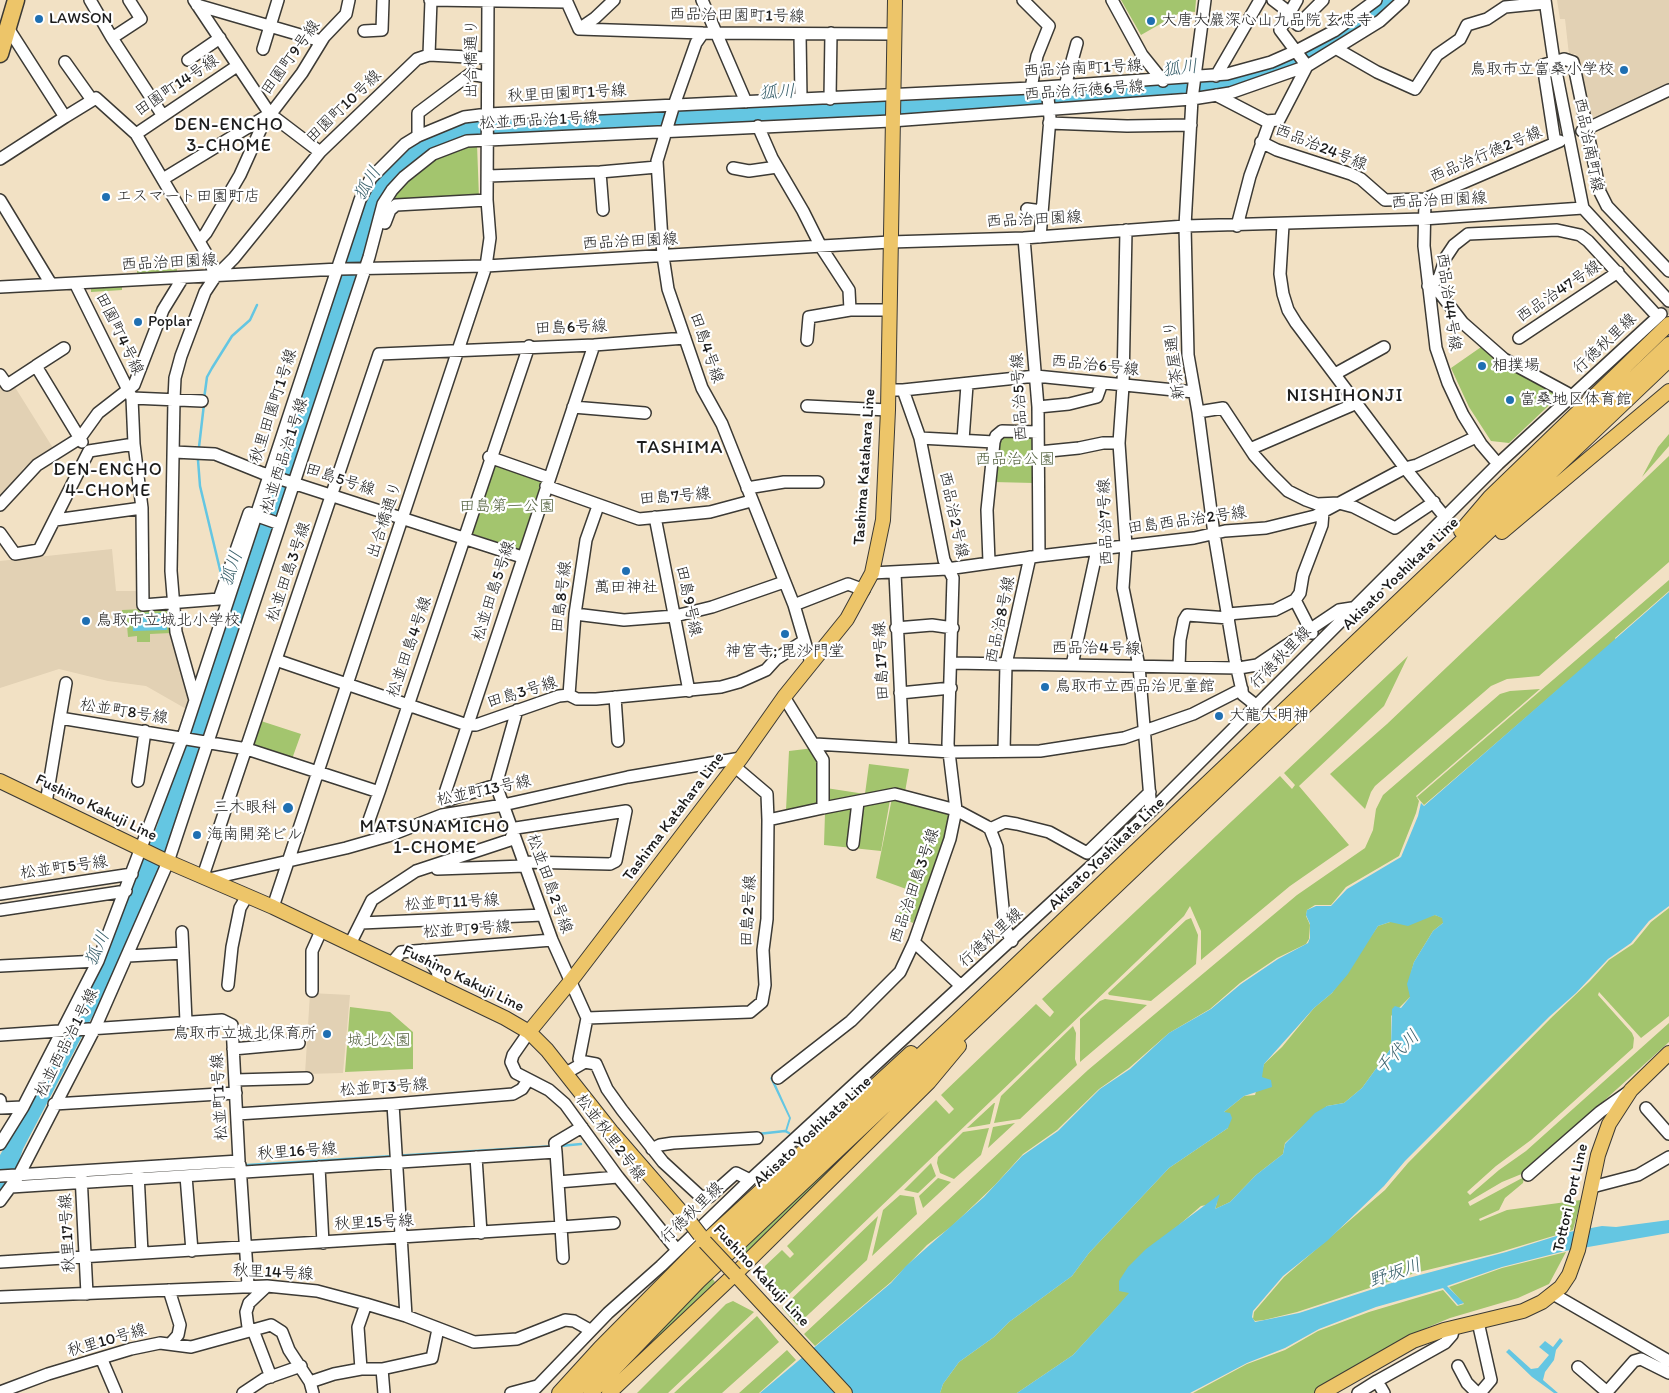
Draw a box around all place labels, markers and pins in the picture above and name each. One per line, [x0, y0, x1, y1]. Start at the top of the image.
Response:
place label: LAWSON [49, 9, 112, 29]
place label: 大唐大巖深心山九品院 玄忠寺 [1161, 11, 1373, 31]
marker: LAWSON [33, 13, 45, 25]
marker: 大唐大巖深心山九品院 玄忠寺 [1145, 15, 1157, 27]
place label: 鳥取市立富桑小学校 [1470, 60, 1614, 80]
marker: 鳥取市立富桑小学校 [1618, 64, 1630, 76]
place label: エスマート田園町店 [116, 187, 260, 207]
marker: エスマート田園町店 [100, 191, 112, 203]
place label: Poplar [148, 312, 192, 332]
marker: Poplar [132, 316, 144, 328]
place label: 相撲場 [1492, 356, 1540, 376]
marker: 相撲場 [1476, 360, 1488, 372]
place label: 富桑地区体育館 [1520, 390, 1632, 410]
marker: 富桑地区体育館 [1504, 394, 1516, 406]
marker: 萬田神社 [620, 565, 632, 577]
place label: 萬田神社 [594, 578, 658, 598]
place label: 鳥取市立城北小学校 [96, 611, 240, 631]
marker: 鳥取市立城北小学校 [80, 615, 92, 627]
marker: 神宮寺; 毘沙門堂 [779, 628, 791, 640]
place label: 神宮寺; 毘沙門堂 [725, 642, 845, 662]
place label: 鳥取市立西品治児童館 [1055, 677, 1215, 697]
marker: 鳥取市立西品治児童館 [1039, 681, 1051, 693]
place label: 大龍大明神 [1229, 706, 1309, 726]
marker: 大龍大明神 [1213, 710, 1225, 722]
place label: 三木眼科 [213, 798, 277, 818]
marker: 三木眼科 [281, 801, 295, 815]
place label: 海南開発ビル [207, 825, 303, 845]
marker: 海南開発ビル [191, 829, 203, 841]
place label: 鳥取市立城北保育所 [173, 1024, 317, 1044]
marker: 鳥取市立城北保育所 [321, 1028, 333, 1040]

